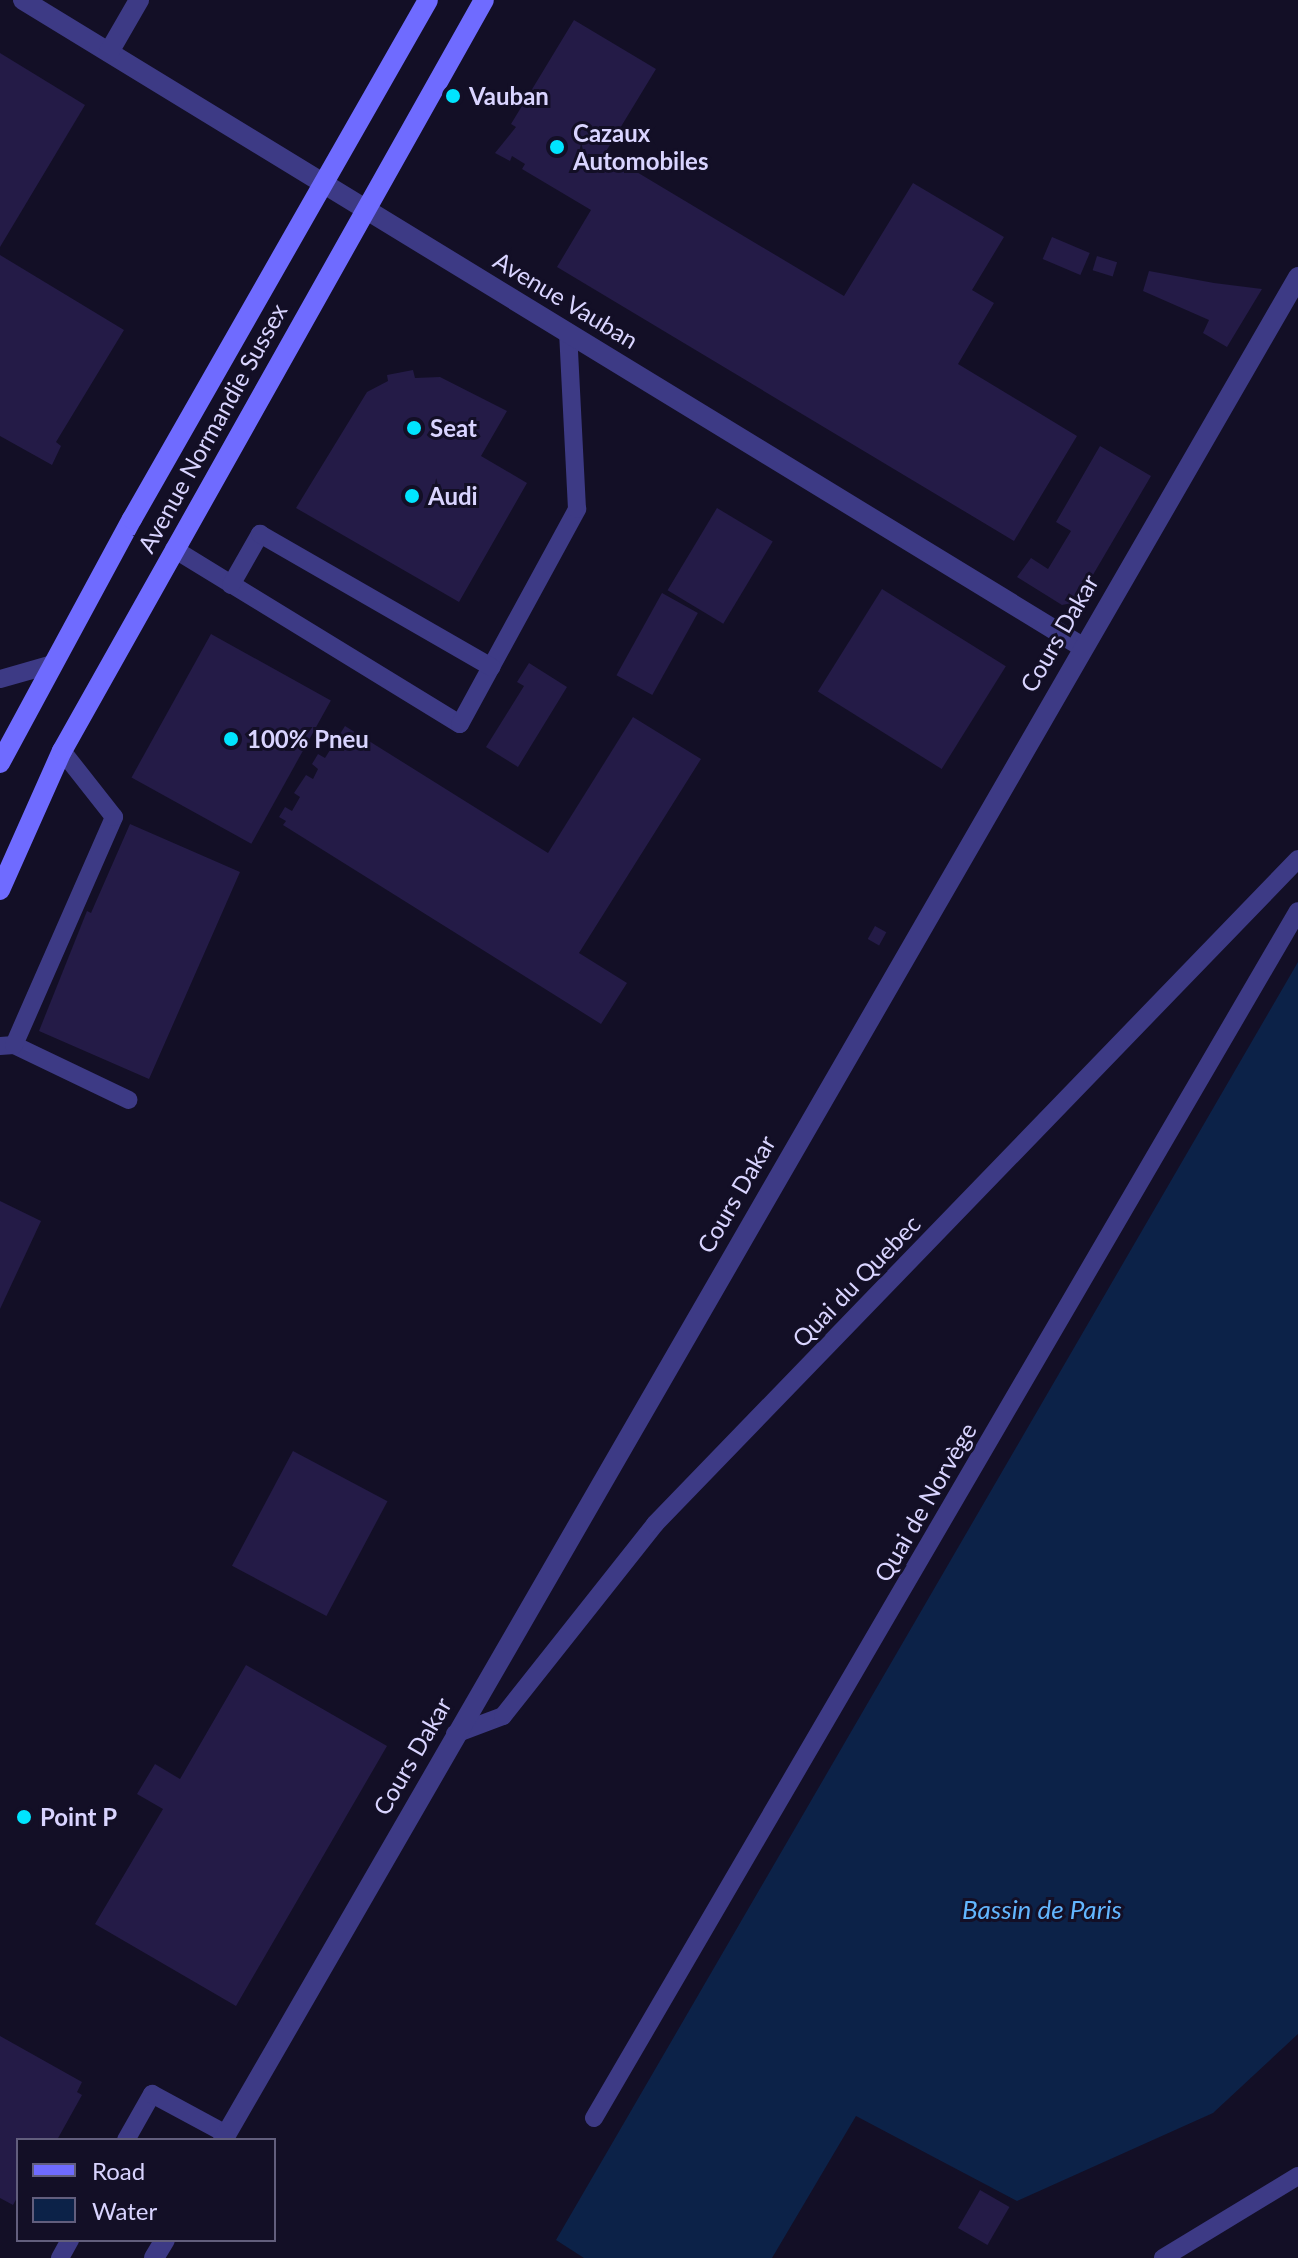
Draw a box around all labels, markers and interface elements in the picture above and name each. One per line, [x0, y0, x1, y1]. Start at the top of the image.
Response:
place label: Vauban [469, 82, 549, 110]
marker: Vauban [444, 87, 462, 105]
place label: Cazaux Automobiles [573, 119, 708, 175]
marker: Cazaux Automobiles [548, 138, 566, 156]
street label: Avenue Vauban [488, 245, 644, 355]
street label: Avenue Normandie Sussex [131, 298, 293, 558]
place label: Seat [430, 414, 477, 442]
marker: Seat [405, 419, 423, 437]
place label: Audi [428, 482, 478, 510]
marker: Audi [403, 487, 421, 505]
street label: Cours Dakar [1014, 569, 1104, 697]
place label: 100% Pneu [247, 725, 369, 753]
marker: 100% Pneu [222, 730, 240, 748]
street label: Cours Dakar [691, 1130, 781, 1258]
street label: Quai du Quebec [786, 1209, 926, 1353]
street label: Quai de Norvège [868, 1418, 982, 1586]
street label: Cours Dakar [367, 1692, 457, 1820]
place label: Point P [40, 1803, 117, 1831]
marker: Point P [15, 1808, 33, 1826]
water label: Bassin de Paris [962, 1894, 1122, 1926]
legend [16, 2138, 276, 2242]
text: Road [92, 2156, 145, 2185]
text: Water [92, 2196, 157, 2225]

